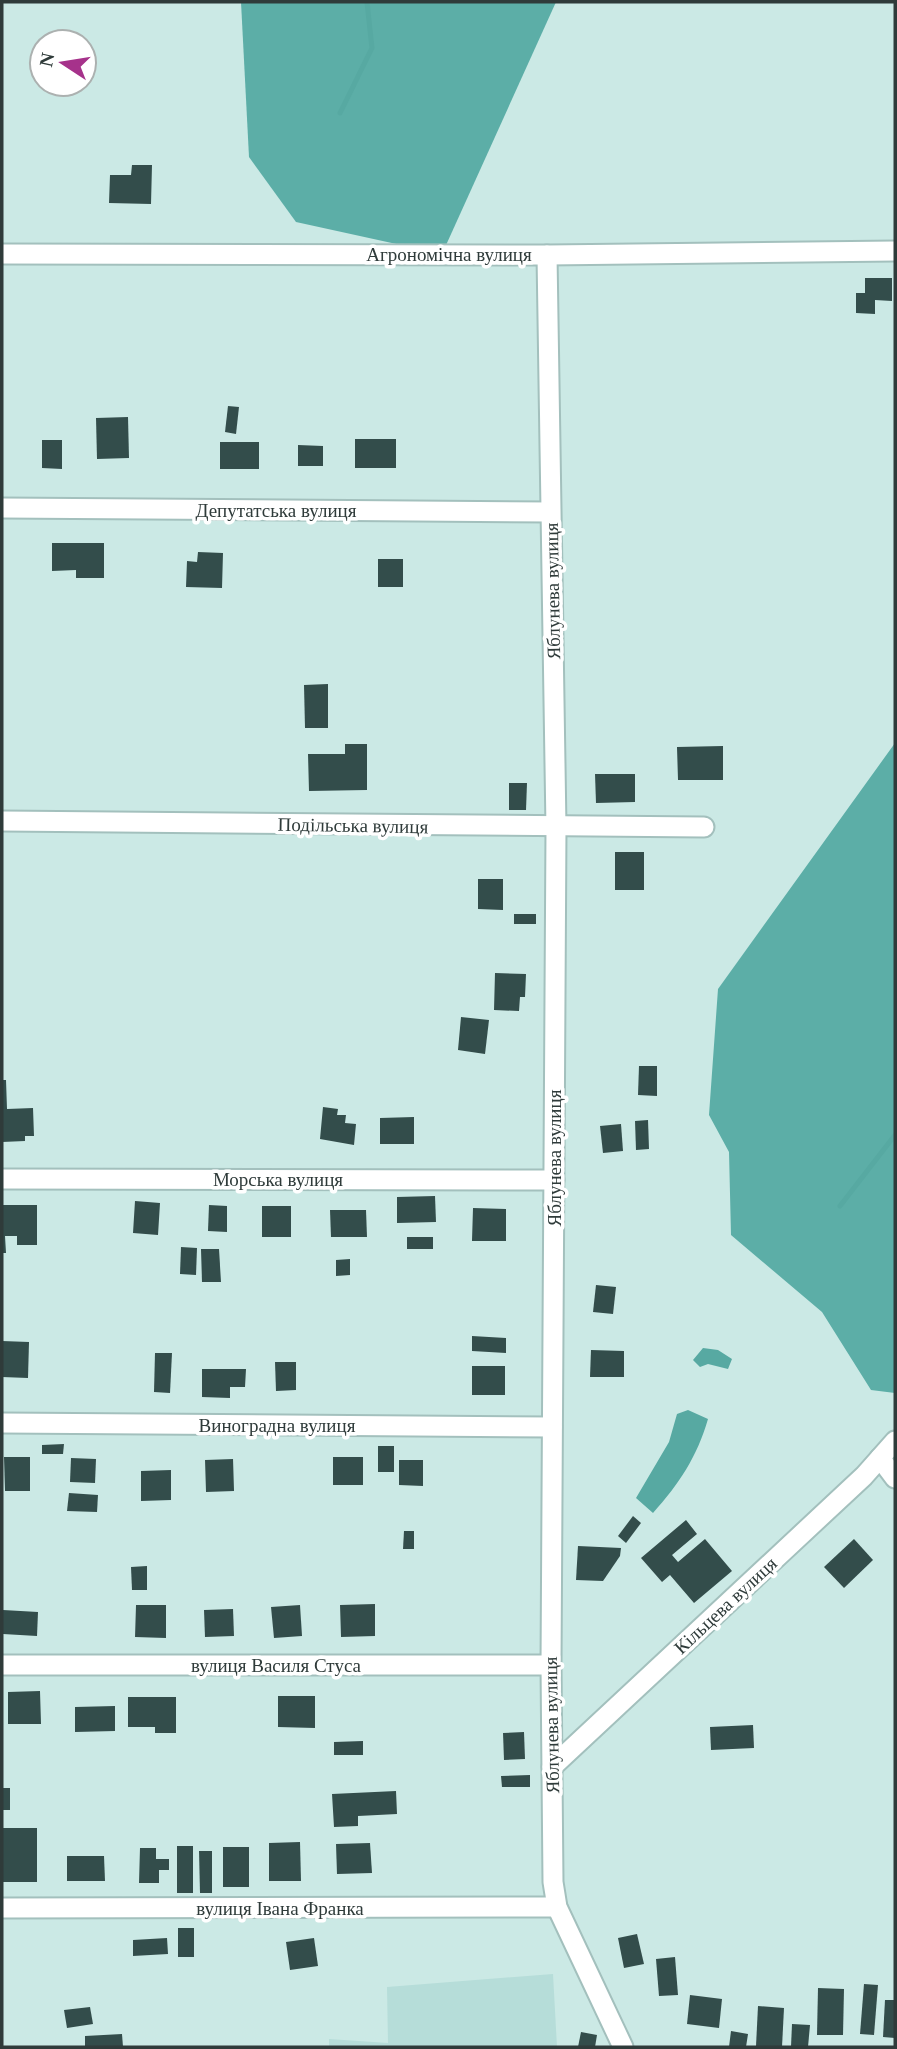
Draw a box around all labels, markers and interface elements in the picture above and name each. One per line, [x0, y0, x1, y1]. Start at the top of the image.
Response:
north arrow [28, 28, 98, 98]
text: N [35, 50, 59, 68]
street label: Агрономічна вулиця [366, 244, 532, 265]
street label: Депутатська вулиця [195, 500, 357, 521]
street label: Яблунева вулиця [541, 522, 564, 660]
street label: Подільська вулиця [278, 814, 429, 837]
street label: Яблунева вулиця [544, 1089, 565, 1226]
street label: Морська вулиця [213, 1169, 343, 1190]
street label: Виноградна вулиця [199, 1415, 356, 1436]
street label: Кільцева вулиця [670, 1552, 781, 1658]
street label: вулиця Василя Стуса [191, 1655, 362, 1676]
street label: Яблунева вулиця [540, 1656, 563, 1794]
street label: вулиця Івана Франка [196, 1898, 364, 1919]

